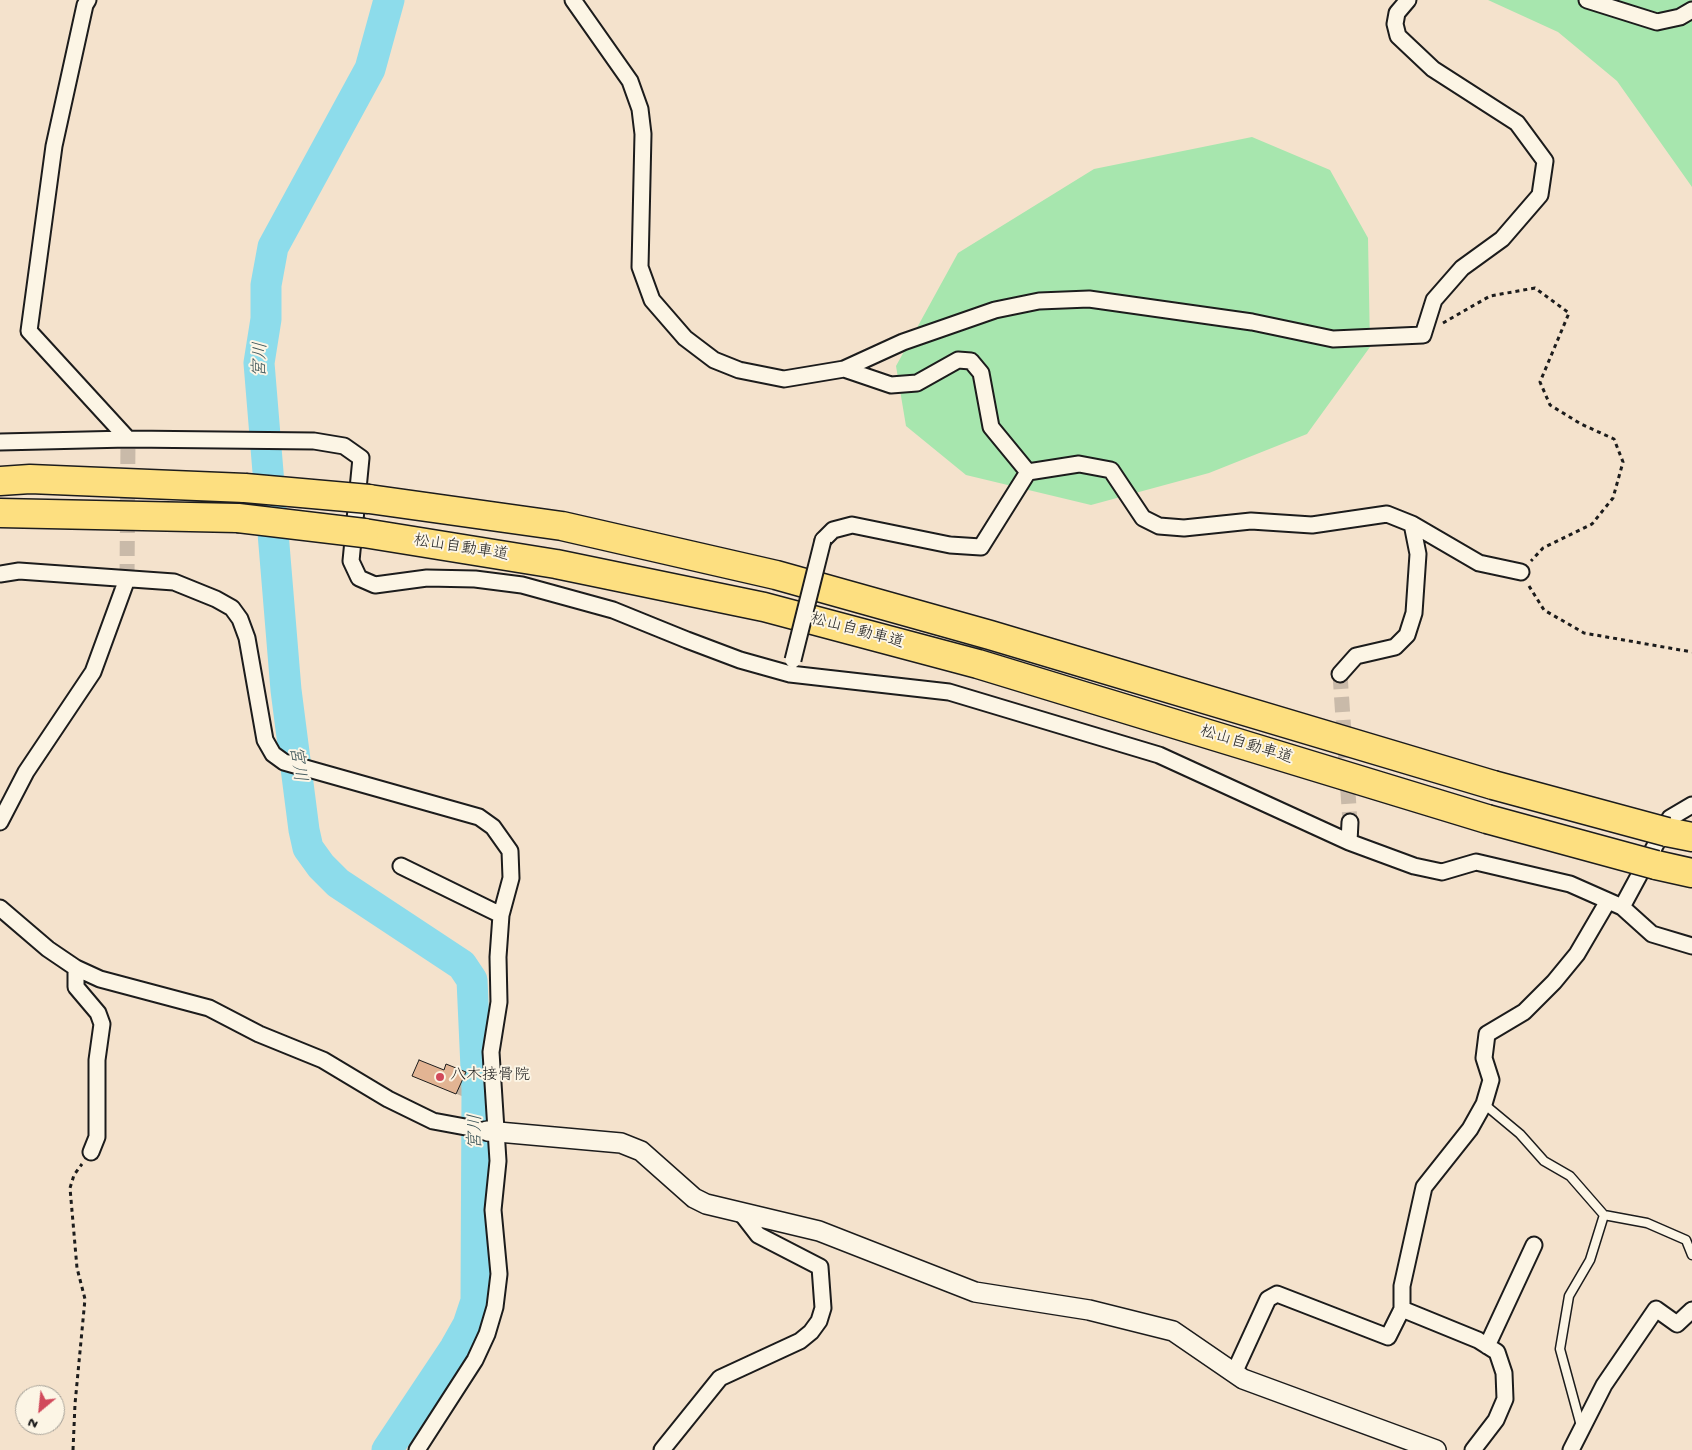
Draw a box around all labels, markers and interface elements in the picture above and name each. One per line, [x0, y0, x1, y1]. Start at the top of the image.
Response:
water label: 宮川 [251, 342, 273, 378]
street label: 松山自動車道 [412, 532, 510, 566]
street label: 松山自動車道 [808, 610, 906, 654]
street label: 松山自動車道 [1197, 723, 1295, 769]
water label: 宮川 [283, 745, 309, 783]
place label: 八木接骨院 [450, 1067, 530, 1087]
marker: 八木接骨院 [434, 1071, 446, 1083]
water label: 宮川 [466, 1114, 488, 1150]
north arrow [15, 1385, 65, 1435]
text: N [25, 1413, 41, 1432]

